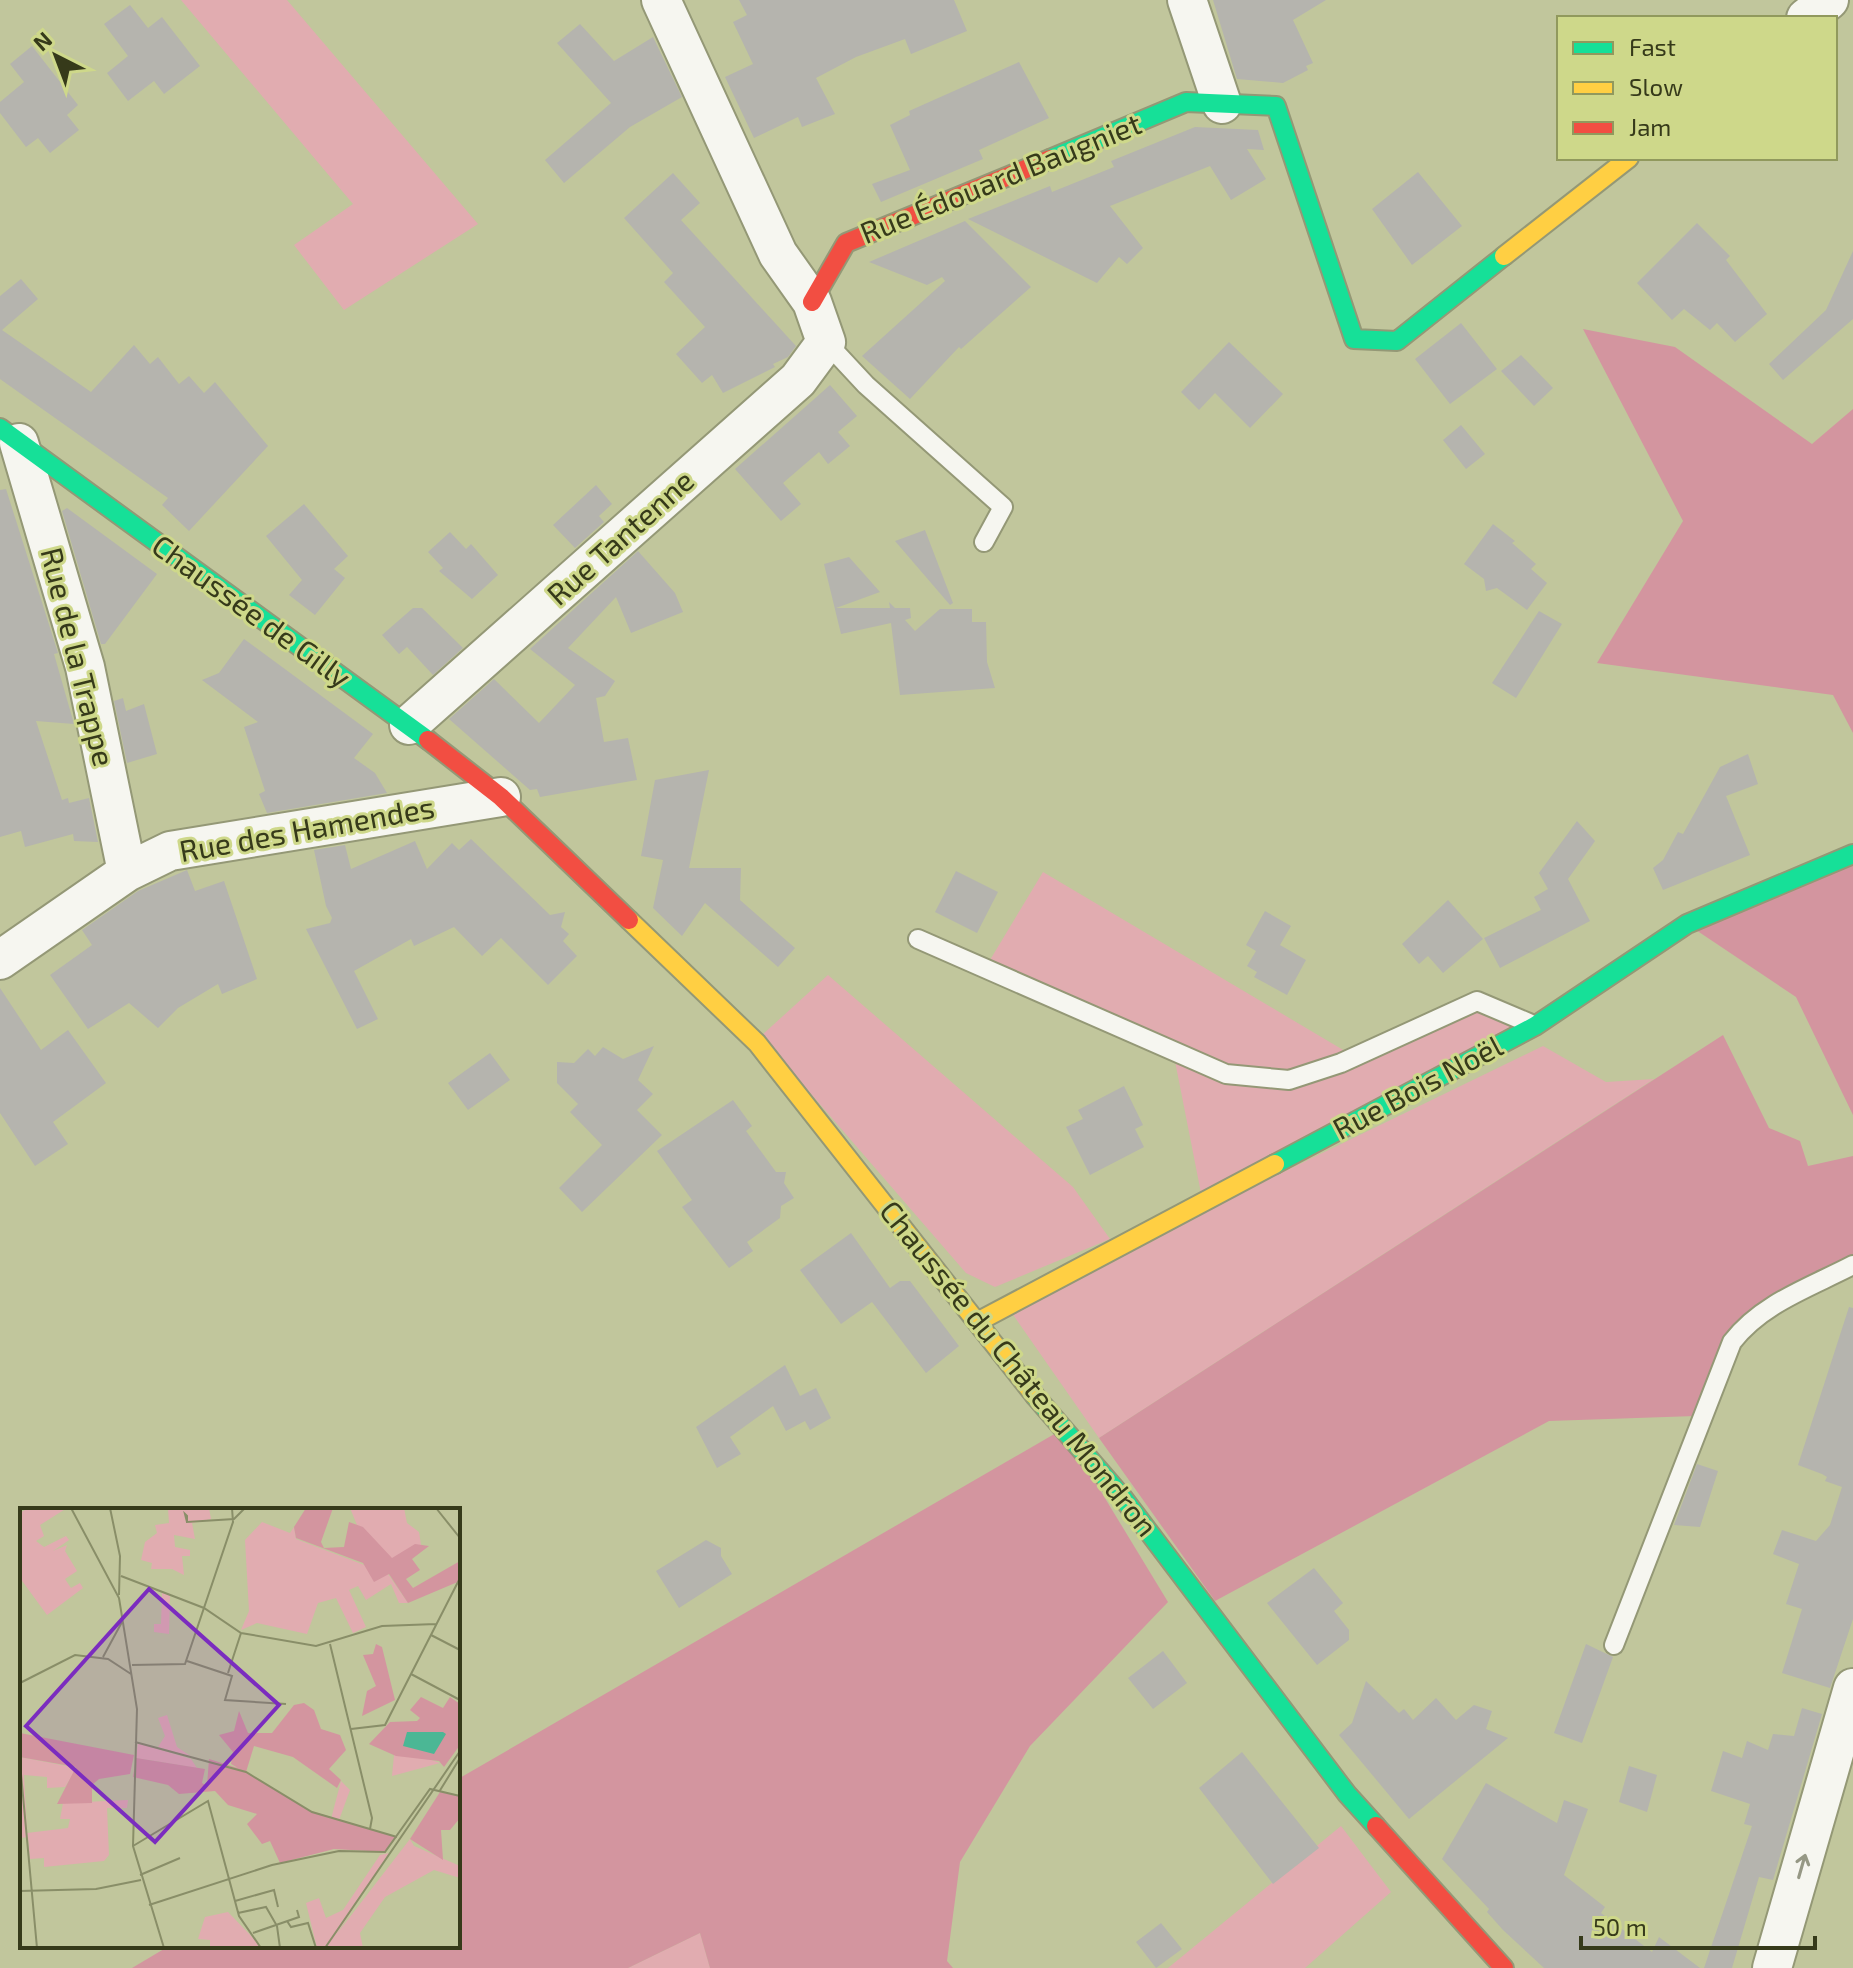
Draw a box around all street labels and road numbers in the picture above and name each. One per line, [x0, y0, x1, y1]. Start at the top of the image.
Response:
street label: Rue Édouard Baugniet [854, 104, 1146, 250]
street label: Rue Tantenne [539, 461, 700, 612]
street label: Chaussée de Gilly [146, 526, 359, 695]
street label: Rue de la Trappe [34, 544, 123, 769]
street label: Rue des Hamendes [176, 788, 437, 868]
street label: Rue Bois Noël [1326, 1026, 1508, 1146]
street label: Chaussée du Château Mondron [873, 1193, 1166, 1543]

